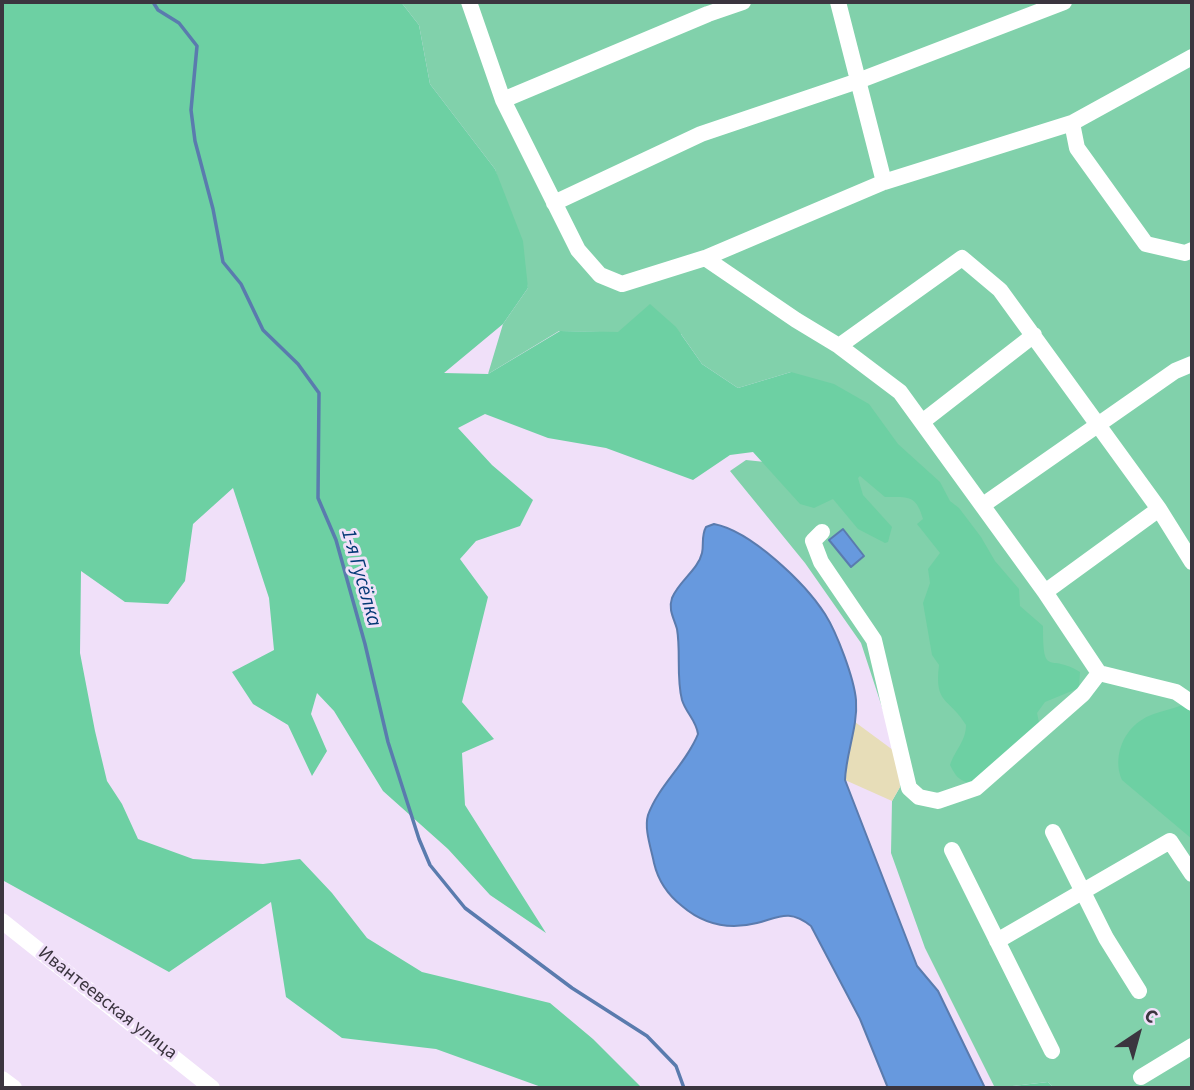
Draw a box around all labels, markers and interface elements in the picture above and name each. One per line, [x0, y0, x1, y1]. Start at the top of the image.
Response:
water label: 1-я Гусёлка [334, 526, 386, 630]
street label: Ивантеевская улица [33, 943, 181, 1065]
north arrow [1103, 999, 1173, 1069]
text: С [1138, 1002, 1163, 1031]

